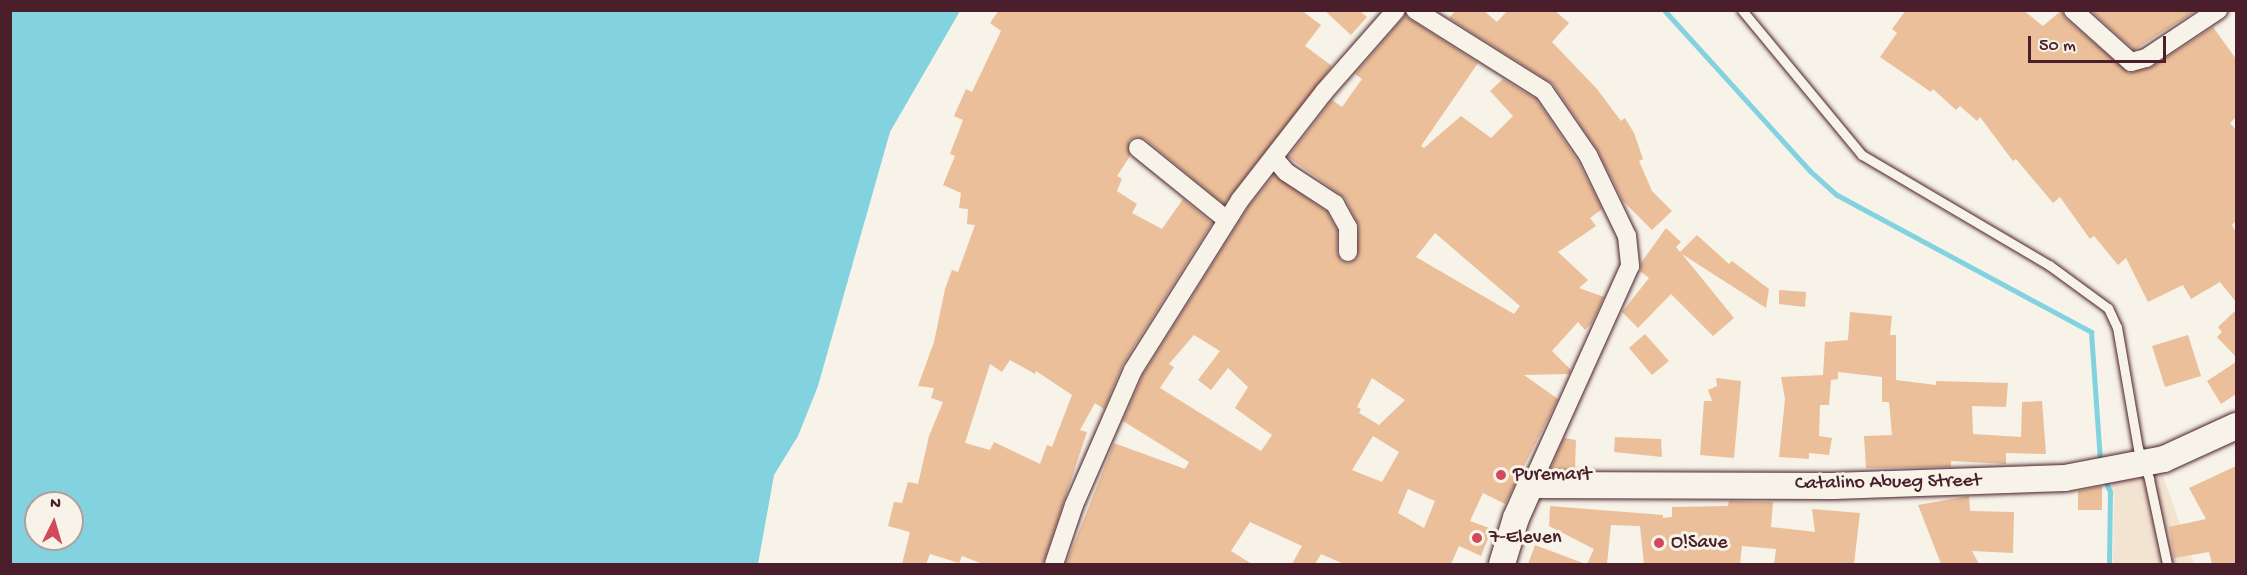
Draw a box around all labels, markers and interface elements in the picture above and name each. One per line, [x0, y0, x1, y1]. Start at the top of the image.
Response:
scale bar [2031, 24, 2169, 62]
text: 50 m [2039, 36, 2076, 57]
place label: Puremart [1513, 463, 1591, 487]
marker: Puremart [1494, 468, 1508, 482]
street label: Catalino Abueg Street [1795, 469, 1981, 497]
north arrow [24, 491, 84, 551]
text: N [49, 495, 61, 514]
place label: 7-Eleven [1489, 526, 1562, 550]
marker: 7-Eleven [1470, 531, 1484, 545]
place label: O!Save [1671, 531, 1728, 555]
marker: O!Save [1652, 536, 1666, 550]

